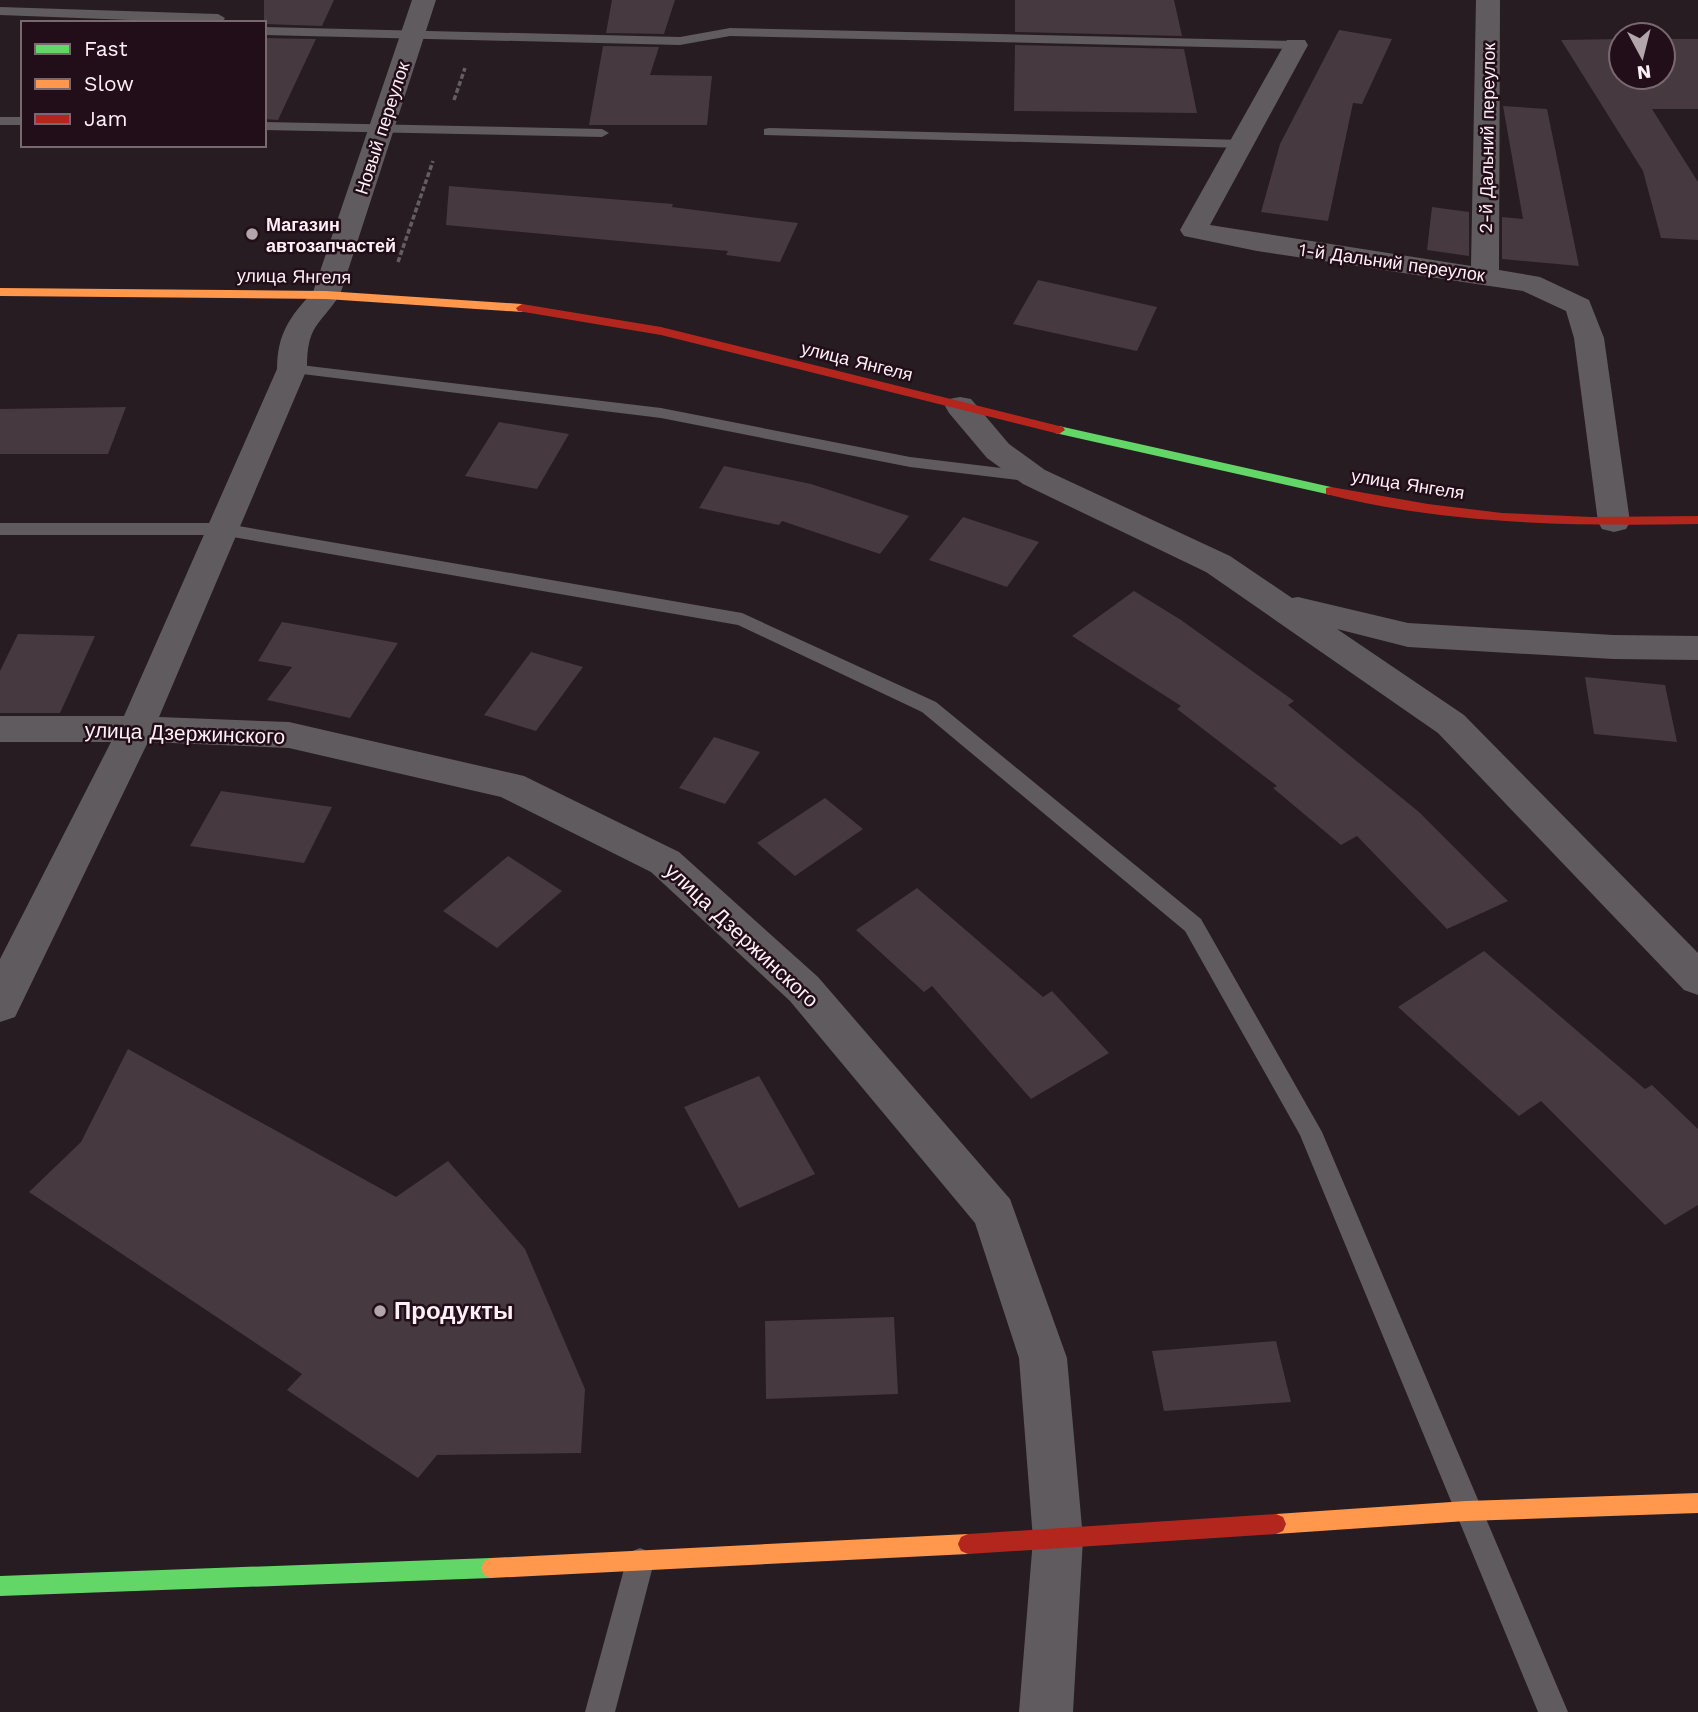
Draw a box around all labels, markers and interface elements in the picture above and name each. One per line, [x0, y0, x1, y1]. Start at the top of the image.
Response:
legend [21, 21, 266, 147]
north arrow [1607, 21, 1677, 91]
text: Fast [84, 36, 128, 61]
street label: 2-й Дальний переулок [1475, 42, 1499, 233]
street label: Новый переулок [351, 59, 413, 197]
text: N [1636, 60, 1652, 85]
text: Slow [84, 71, 134, 96]
text: Jam [84, 106, 127, 131]
place label: Магазин автозапчастей [266, 214, 396, 256]
marker: Магазин автозапчастей [244, 226, 260, 242]
street label: 1-й Дальний переулок [1298, 239, 1486, 285]
street label: улица Янгеля [237, 265, 351, 287]
street label: улица Янгеля [799, 337, 915, 385]
street label: улица Янгеля [1350, 465, 1466, 503]
street label: улица Дзержинского [84, 717, 286, 749]
street label: улица Дзержинского [660, 858, 824, 1012]
place label: Продукты [394, 1297, 513, 1325]
marker: Продукты [372, 1303, 388, 1319]

